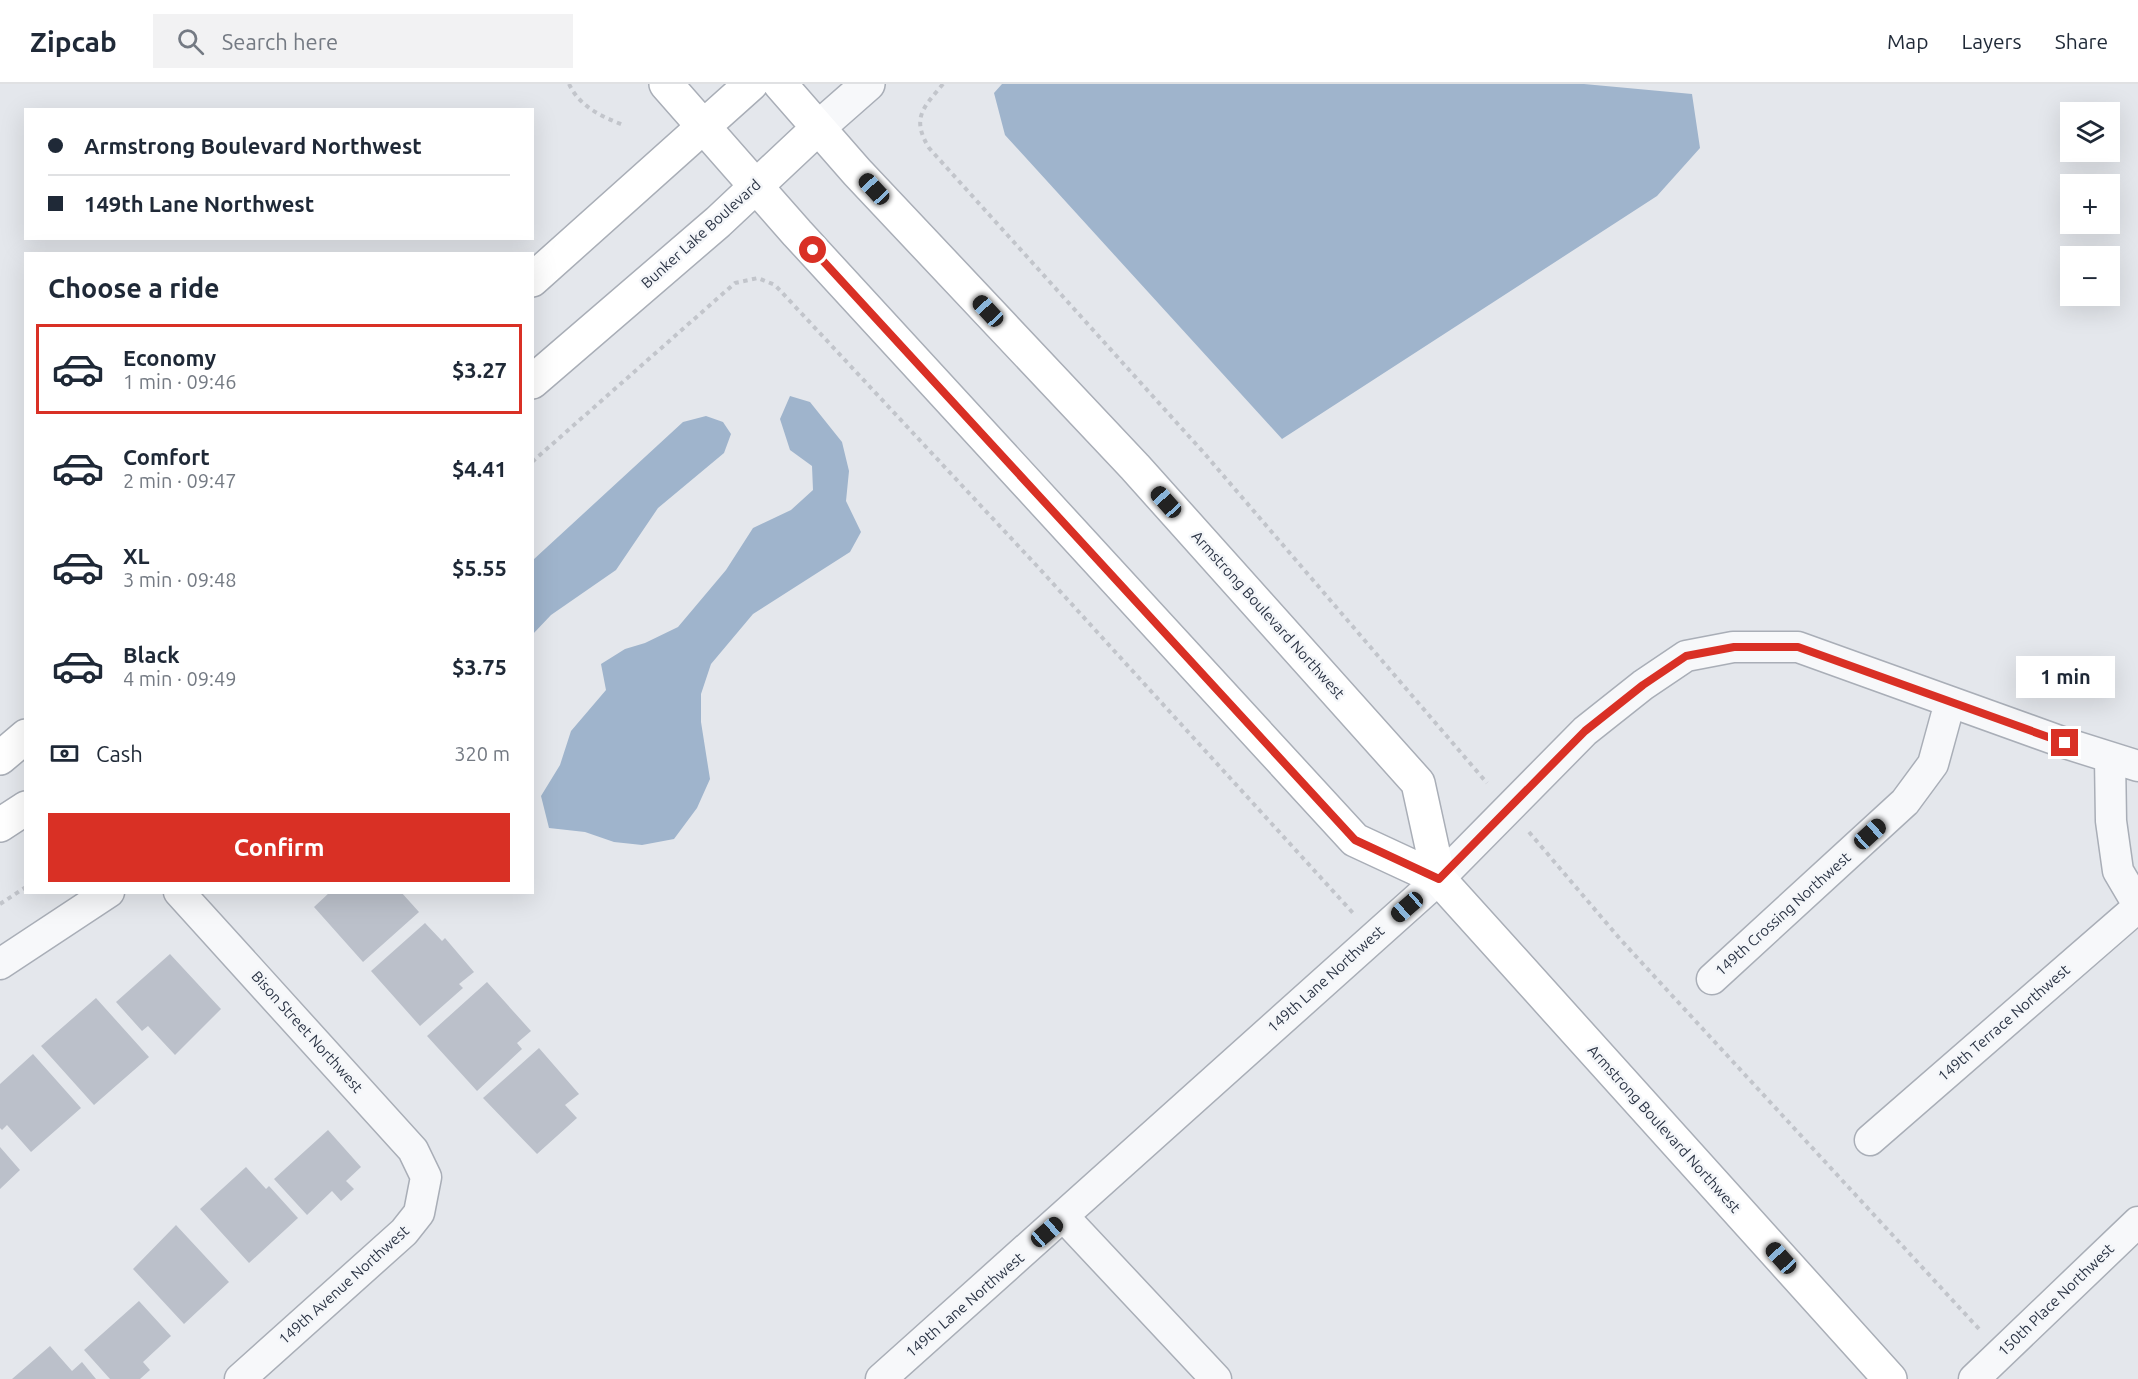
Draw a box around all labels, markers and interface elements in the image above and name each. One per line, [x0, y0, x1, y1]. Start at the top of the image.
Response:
search box [153, 14, 573, 68]
icon: search [174, 25, 207, 58]
text: Zipcab [30, 26, 117, 57]
text: Search here [222, 29, 338, 54]
text: Map [1887, 29, 1928, 53]
text: Layers [1961, 29, 2022, 53]
text: Share [2055, 29, 2108, 53]
map controls [2060, 102, 2120, 306]
button: layers [2060, 102, 2120, 162]
text: Armstrong Boulevard Northwest [84, 133, 422, 158]
car [855, 170, 893, 208]
button: + [2060, 174, 2120, 234]
street label: Bunker Lake Boulevard [638, 176, 764, 292]
text: 149th Lane Northwest [84, 191, 314, 216]
route start [799, 236, 826, 263]
button: − [2060, 246, 2120, 306]
text: Choose a ride [48, 273, 220, 303]
car [969, 292, 1007, 330]
icon: car [51, 342, 105, 396]
text: Economy [123, 345, 216, 370]
text: $3.27 [452, 357, 507, 382]
text: 1 min · 09:46 [123, 370, 237, 393]
icon: car [51, 441, 105, 495]
text: Comfort [123, 444, 210, 469]
text: $4.41 [452, 456, 507, 481]
text: 2 min · 09:47 [123, 469, 237, 492]
car [1147, 483, 1185, 521]
street label: Armstrong Boulevard Northwest [1189, 527, 1348, 702]
icon: car [51, 540, 105, 594]
text: XL [123, 543, 150, 568]
text: $5.55 [452, 555, 507, 580]
text: 3 min · 09:48 [123, 568, 237, 591]
icon: car [51, 639, 105, 693]
text: Black [123, 642, 180, 667]
text: $3.75 [452, 654, 507, 679]
callout: 1 min [2016, 656, 2114, 698]
text: 1 min [2040, 665, 2091, 688]
text: 4 min · 09:49 [123, 667, 237, 690]
route end [2051, 729, 2078, 756]
icon: cash [48, 737, 81, 770]
text: Cash [96, 741, 143, 766]
text: 320 m [454, 742, 510, 765]
button: Confirm [48, 813, 510, 882]
car [1851, 815, 1889, 853]
street label: 149th Crossing Northwest [1712, 848, 1854, 979]
car [1388, 888, 1426, 926]
street label: 149th Lane Northwest [1264, 922, 1387, 1035]
street label: 149th Terrace Northwest [1934, 961, 2073, 1084]
street label: Bison Street Northwest [248, 967, 367, 1096]
street label: Armstrong Boulevard Northwest [1585, 1041, 1744, 1216]
car [1028, 1213, 1066, 1251]
street label: 149th Avenue Northwest [275, 1222, 412, 1348]
car [1762, 1239, 1800, 1277]
street label: 150th Place Northwest [1994, 1240, 2117, 1359]
street label: 149th Lane Northwest [902, 1249, 1027, 1361]

